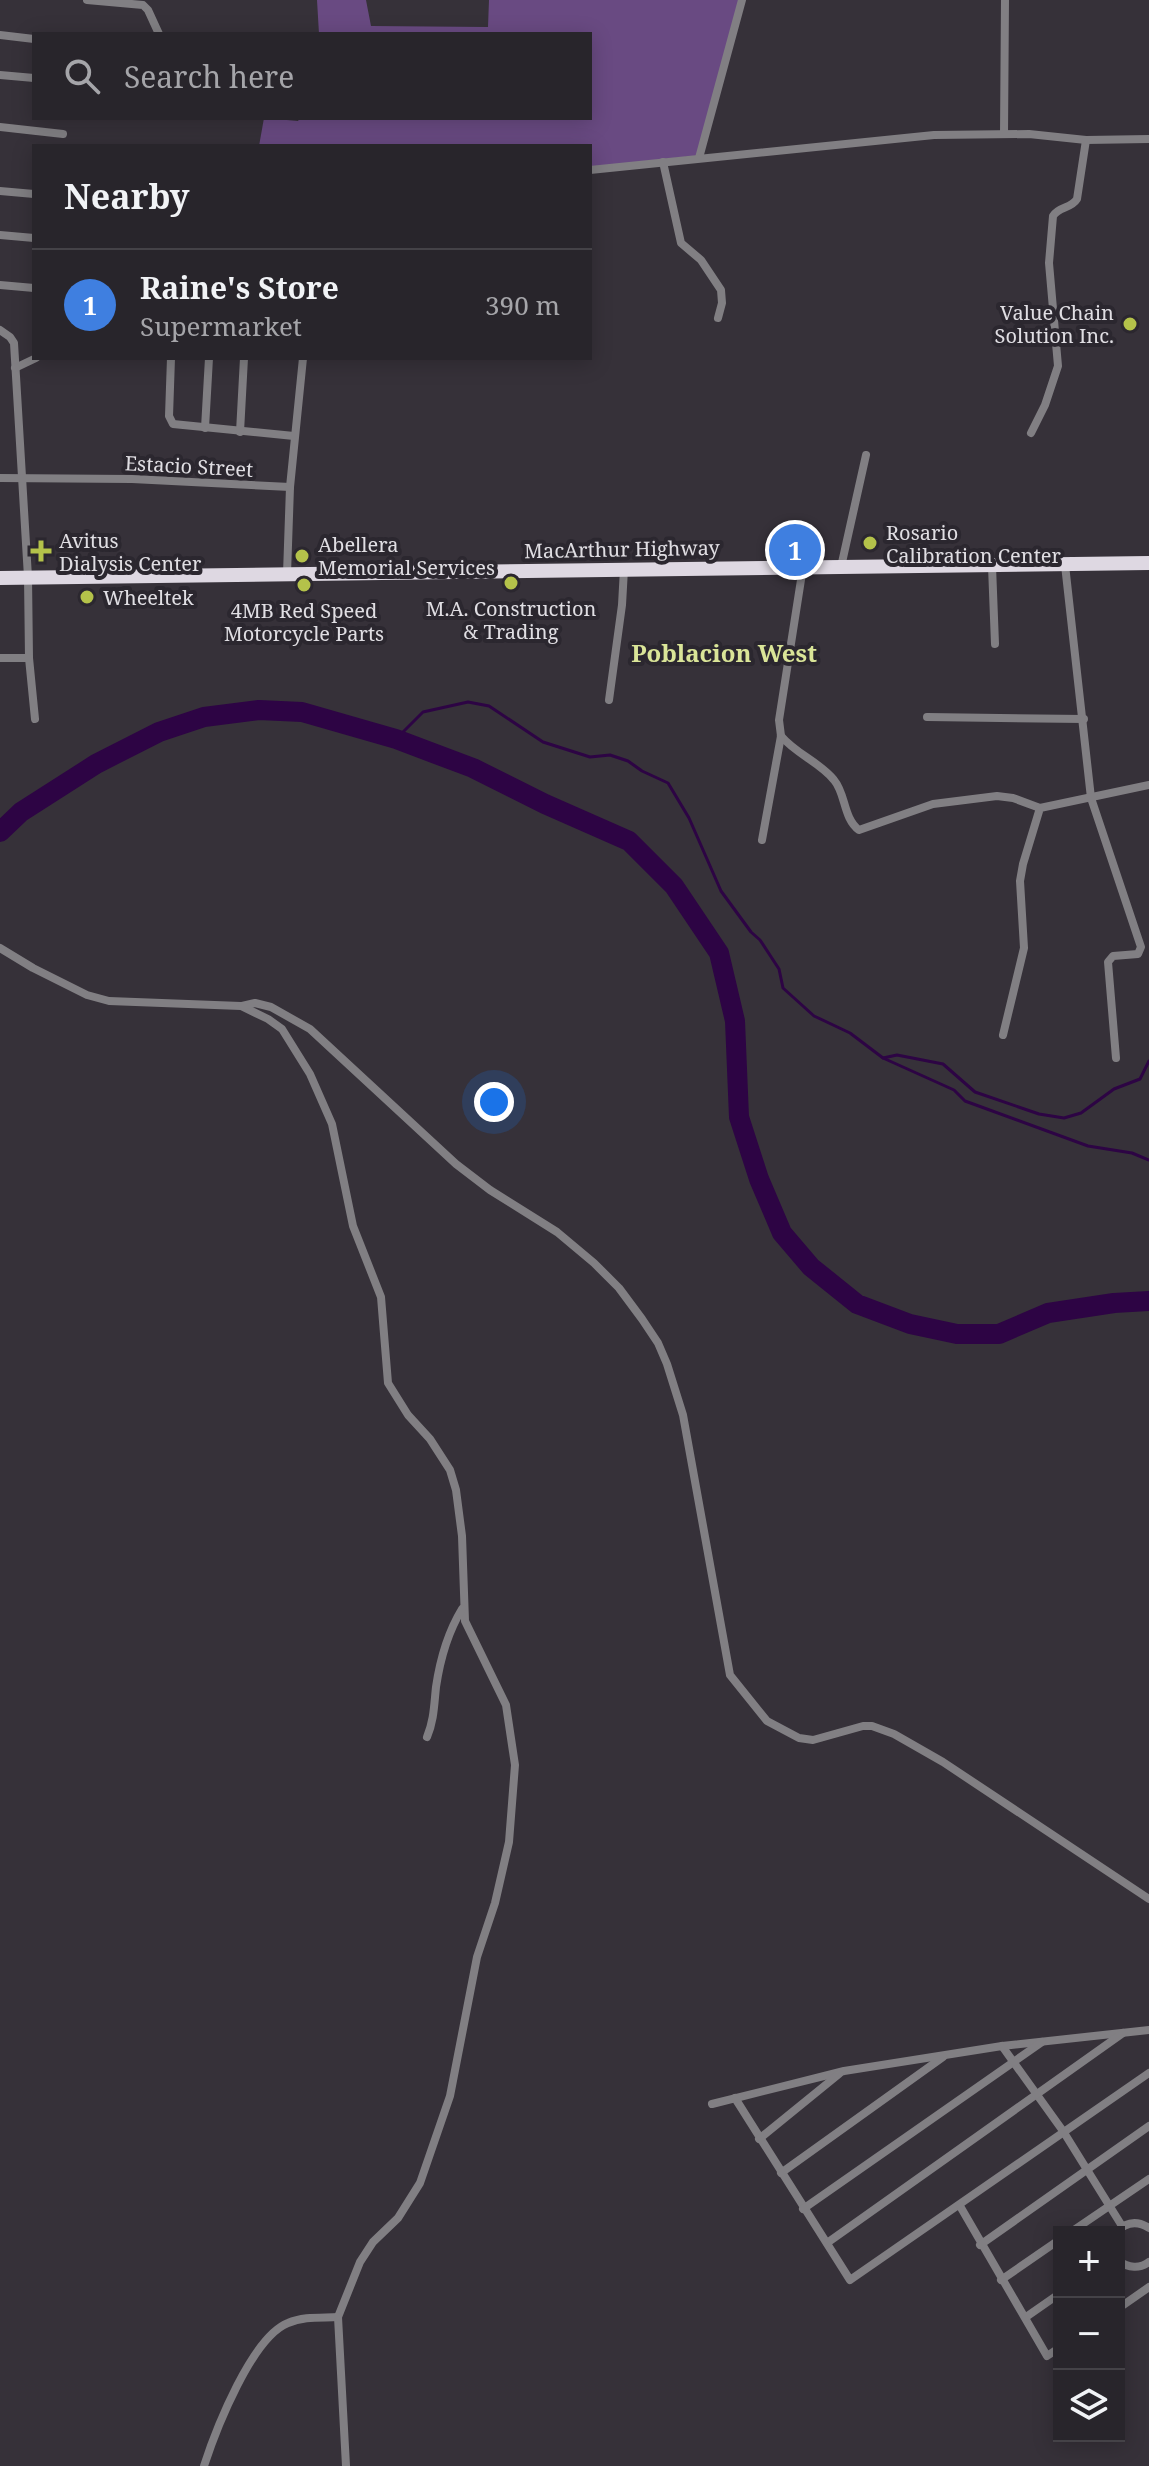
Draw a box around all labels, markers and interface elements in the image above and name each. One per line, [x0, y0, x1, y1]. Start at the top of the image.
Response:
search box [32, 32, 592, 120]
icon: search [60, 54, 104, 98]
text: Search here [124, 56, 294, 97]
text: Nearby [64, 173, 190, 219]
text: Raine's Store [140, 267, 339, 308]
text: 1 [83, 287, 97, 323]
text: 390 m [485, 287, 560, 323]
place label: Value Chain Solution Inc. [995, 299, 1114, 349]
text: Supermarket [140, 308, 302, 344]
marker: Value Chain Solution Inc. [1121, 315, 1139, 333]
street label: Estacio Street [124, 449, 254, 483]
place label: Rosario Calibration Center [886, 519, 1061, 569]
pin: 1 [769, 520, 821, 580]
place label: Avitus Dialysis Center [59, 527, 202, 577]
place label: Abellera Memorial Services [318, 531, 495, 581]
street label: MacArthur Highway [524, 534, 721, 564]
marker: Rosario Calibration Center [861, 534, 879, 552]
marker: Avitus Dialysis Center [30, 540, 52, 562]
marker: Abellera Memorial Services [293, 547, 311, 565]
marker: M.A. Construction & Trading [502, 574, 520, 592]
marker: 4MB Red Speed Motorcycle Parts [295, 576, 313, 594]
place label: Wheeltek [103, 584, 194, 611]
marker: Wheeltek [78, 588, 96, 606]
place label: M.A. Construction & Trading [426, 595, 596, 645]
place label: 4MB Red Speed Motorcycle Parts [224, 597, 384, 647]
district label: Poblacion West [631, 636, 817, 669]
your location [474, 1082, 514, 1122]
map controls [1053, 2226, 1125, 2442]
button: + [1053, 2226, 1125, 2298]
button: − [1053, 2298, 1125, 2370]
button: layers [1053, 2370, 1125, 2442]

